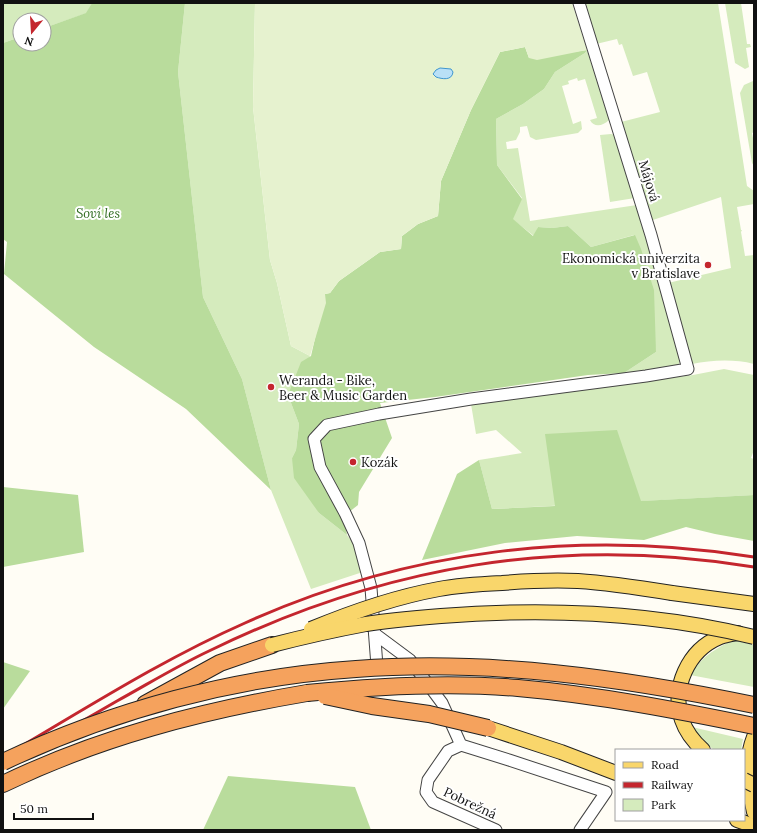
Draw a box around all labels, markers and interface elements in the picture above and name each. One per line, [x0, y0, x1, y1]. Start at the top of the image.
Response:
north arrow [12, 12, 52, 52]
text: N [22, 33, 35, 49]
street label: Májová [635, 158, 663, 204]
park label: Soví les [76, 205, 120, 222]
place label: Ekonomická univerzita v Bratislave [562, 250, 700, 282]
marker: Ekonomická univerzita v Bratislave [703, 260, 713, 270]
place label: Weranda - Bike, Beer & Music Garden [279, 372, 407, 404]
marker: Weranda - Bike, Beer & Music Garden [266, 382, 276, 392]
place label: Kozák [361, 454, 398, 471]
marker: Kozák [348, 457, 358, 467]
legend [615, 749, 745, 821]
text: Road [651, 757, 679, 772]
text: Railway [651, 777, 694, 792]
street label: Pobrežná [441, 783, 500, 823]
scale bar [14, 795, 93, 821]
text: Park [651, 797, 677, 812]
text: 50 m [20, 801, 48, 816]

